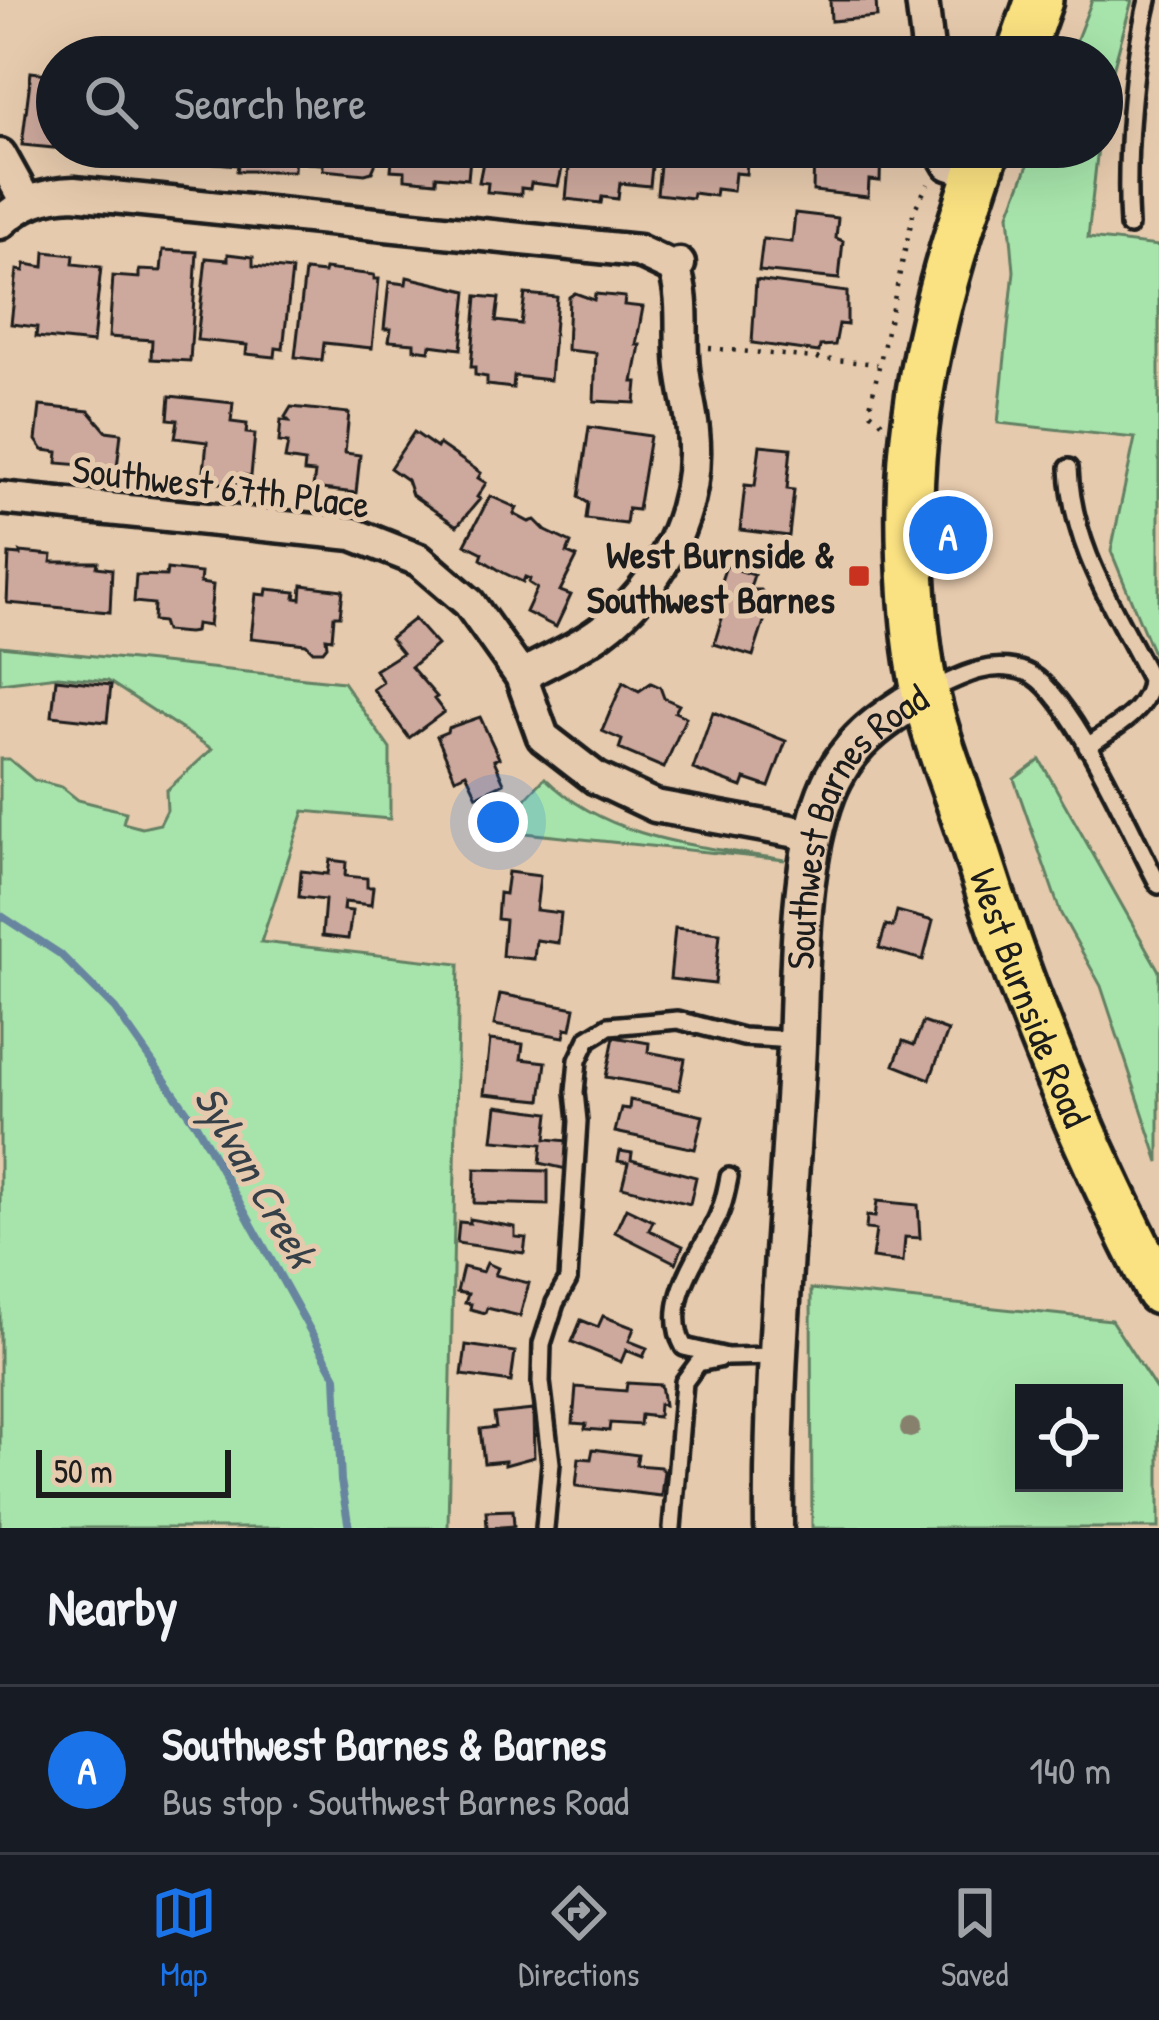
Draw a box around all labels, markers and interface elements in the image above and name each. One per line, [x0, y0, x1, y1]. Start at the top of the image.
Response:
search box [36, 36, 1123, 168]
icon: search [78, 69, 144, 135]
text: Search here [174, 72, 366, 133]
street label: Southwest 67th Place [70, 441, 373, 530]
pin: A [909, 490, 987, 580]
place label: West Burnside & Southwest Barnes [587, 527, 835, 625]
marker: West Burnside & Southwest Barnes [846, 563, 872, 589]
street label: Southwest Barnes Road [773, 671, 938, 970]
your location [468, 792, 528, 852]
street label: West Burnside Road [958, 861, 1104, 1135]
water label: Sylvan Creek [182, 1075, 333, 1280]
map controls [1015, 1384, 1123, 1492]
button: locate [1015, 1384, 1123, 1492]
scale bar [36, 1444, 231, 1497]
text: 50 m [54, 1449, 113, 1493]
text: Nearby [48, 1572, 178, 1641]
text: Southwest Barnes & Barnes [162, 1713, 606, 1774]
text: A [77, 1743, 97, 1796]
text: 140 m [1029, 1743, 1111, 1796]
text: Bus stop · Southwest Barnes Road [162, 1774, 629, 1827]
tab: Map [151, 1880, 217, 1996]
tab: Directions [518, 1880, 640, 1996]
tab: Saved [941, 1880, 1008, 1996]

